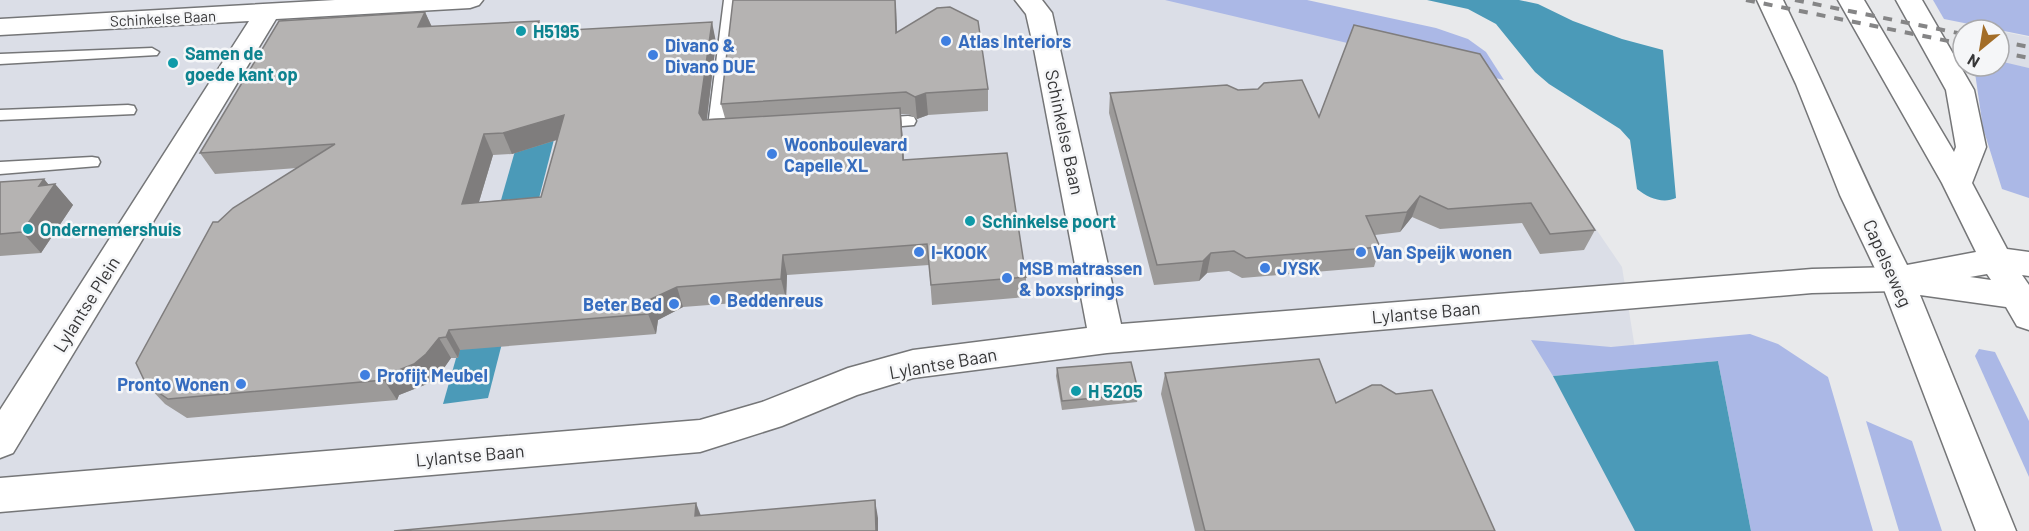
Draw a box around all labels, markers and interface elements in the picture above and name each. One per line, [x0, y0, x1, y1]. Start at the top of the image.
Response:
street label: Schinkelse Baan [110, 6, 216, 30]
north arrow [1951, 18, 2011, 78]
place label: H5195 [533, 20, 580, 42]
marker: H5195 [514, 24, 528, 38]
place label: Atlas Interiors [958, 30, 1071, 52]
place label: Divano & Divano DUE [665, 34, 755, 77]
marker: Atlas Interiors [939, 34, 953, 48]
place label: Samen de goede kant op [185, 42, 298, 85]
marker: Divano & Divano DUE [646, 48, 660, 62]
text: N [1964, 51, 1983, 72]
marker: Samen de goede kant op [166, 56, 180, 70]
street label: Schinkelse Baan [1041, 67, 1089, 197]
place label: Woonboulevard Capelle XL [784, 133, 907, 176]
marker: Woonboulevard Capelle XL [765, 147, 779, 161]
place label: Schinkelse poort [982, 210, 1116, 232]
marker: Schinkelse poort [963, 214, 977, 228]
street label: Capelseweg [1859, 216, 1917, 310]
place label: Ondernemershuis [40, 218, 181, 240]
marker: Ondernemershuis [21, 222, 35, 236]
place label: I-KOOK [931, 241, 987, 263]
place label: Van Speijk wonen [1373, 241, 1512, 263]
marker: I-KOOK [912, 245, 926, 259]
marker: Van Speijk wonen [1354, 245, 1368, 259]
street label: Lylantse Plein [48, 252, 124, 356]
place label: MSB matrassen & boxsprings [1019, 257, 1142, 300]
place label: JYSK [1277, 257, 1320, 279]
marker: JYSK [1258, 261, 1272, 275]
marker: MSB matrassen & boxsprings [1000, 271, 1014, 285]
place label: Beddenreus [727, 289, 823, 311]
place label: Beter Bed [583, 293, 662, 315]
marker: Beddenreus [708, 293, 722, 307]
street label: Lylantse Baan [1371, 296, 1481, 328]
marker: Beter Bed [667, 297, 681, 311]
street label: Lylantse Baan [887, 343, 999, 383]
place label: Profijt Meubel [377, 364, 488, 386]
marker: Profijt Meubel [358, 368, 372, 382]
place label: Pronto Wonen [117, 373, 229, 395]
marker: Pronto Wonen [234, 377, 248, 391]
place label: H 5205 [1088, 380, 1143, 402]
marker: H 5205 [1069, 384, 1083, 398]
street label: Lylantse Baan [415, 439, 525, 471]

